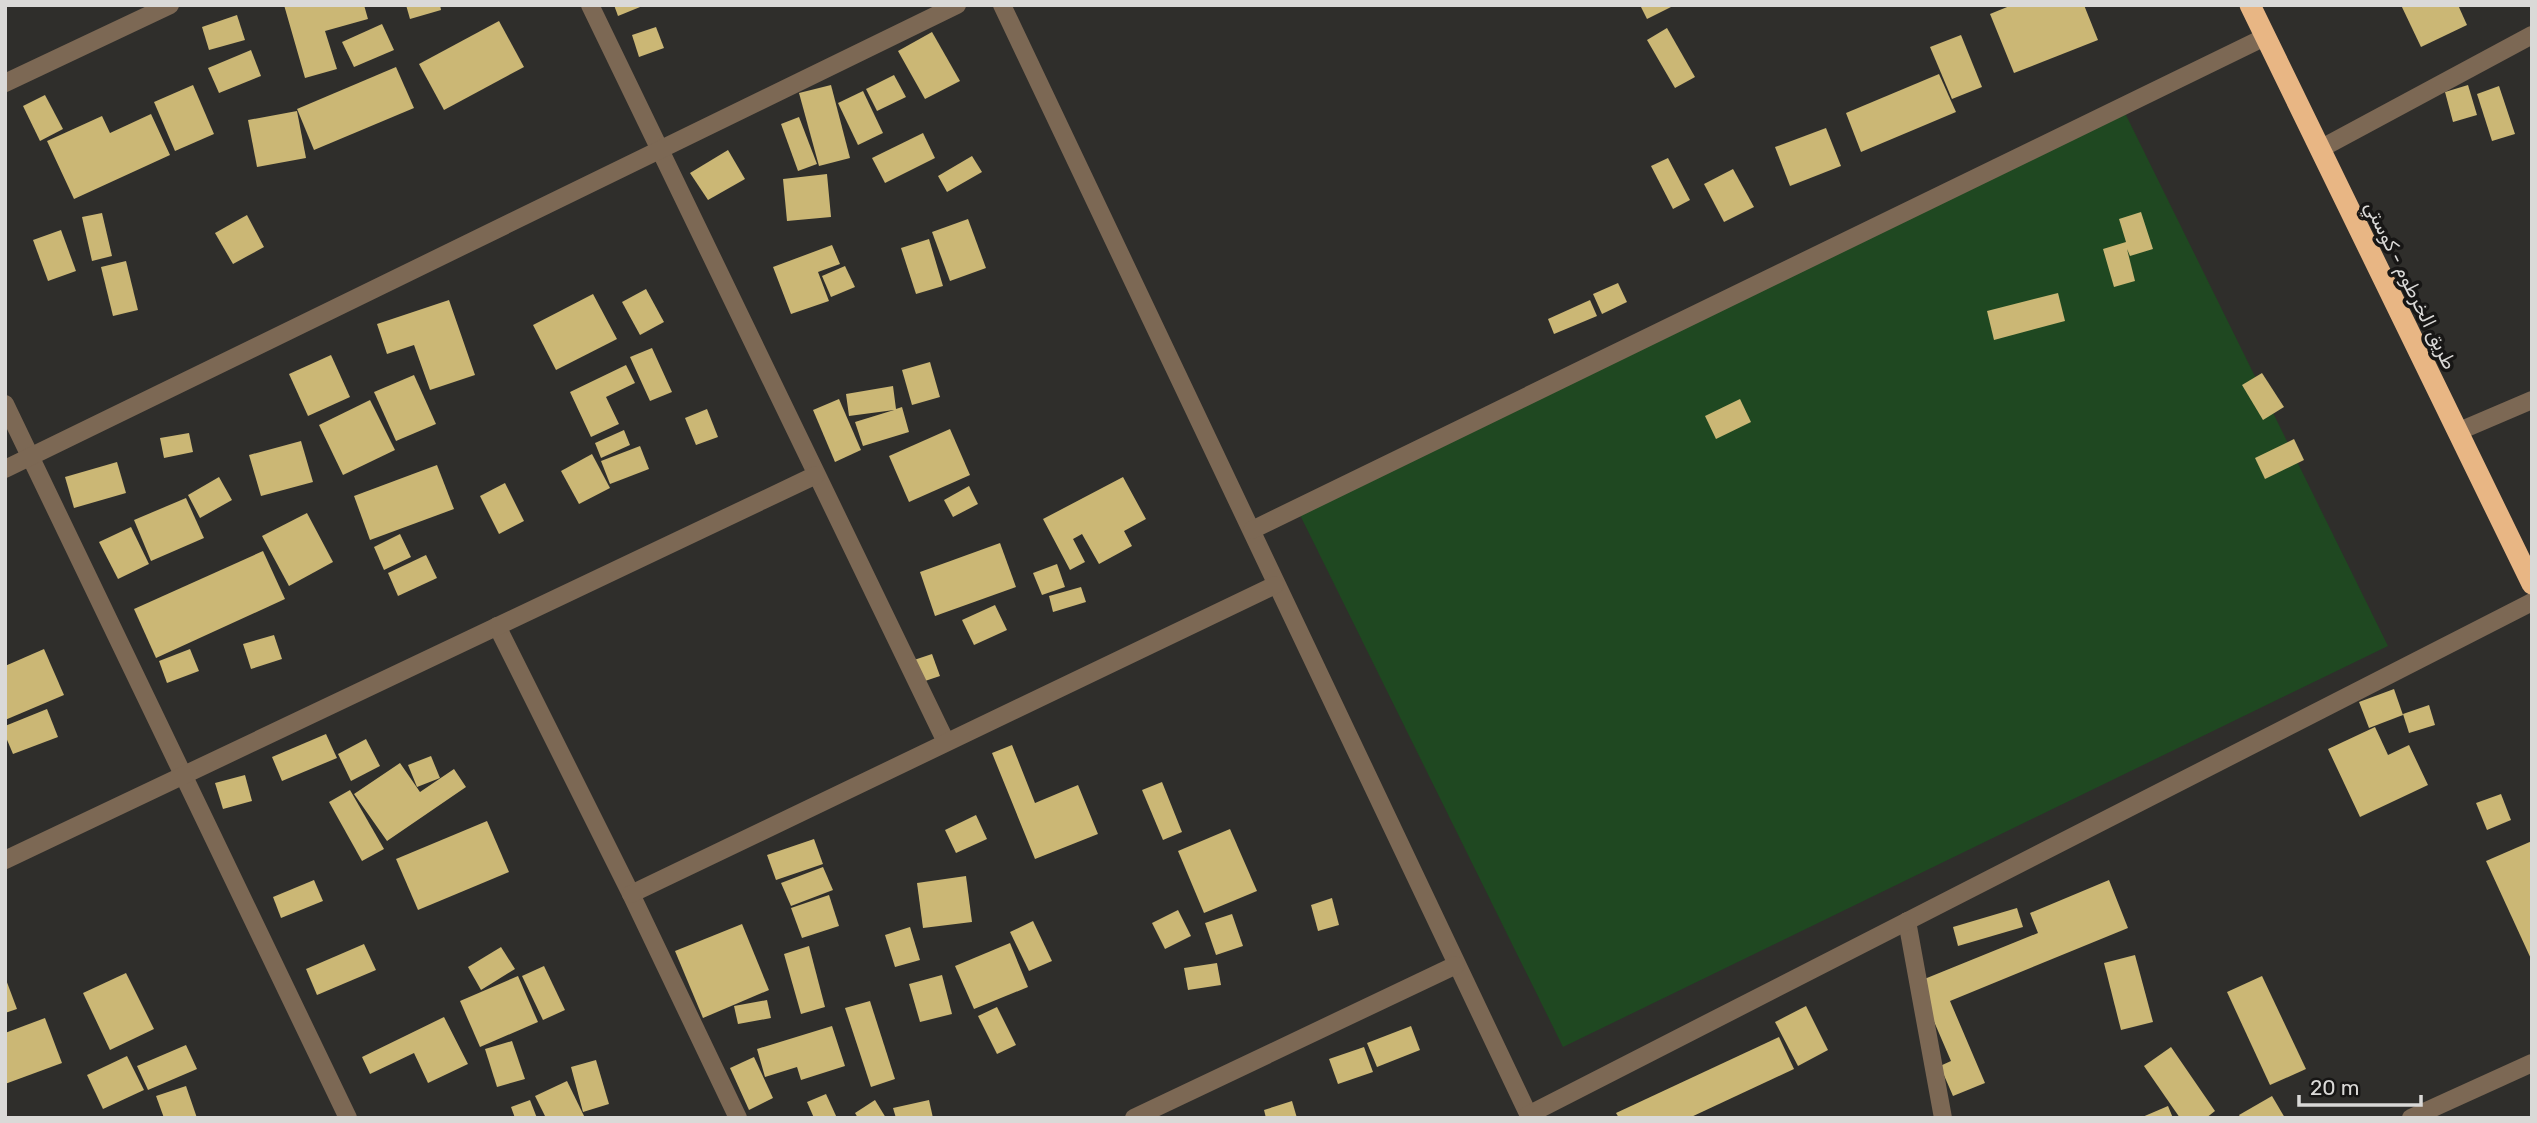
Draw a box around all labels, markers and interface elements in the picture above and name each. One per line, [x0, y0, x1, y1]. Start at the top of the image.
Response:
street label: طريق الخرطوم - كوستي [2357, 197, 2461, 374]
scale bar [2299, 1064, 2422, 1108]
text: 20 m [2310, 1075, 2359, 1100]

